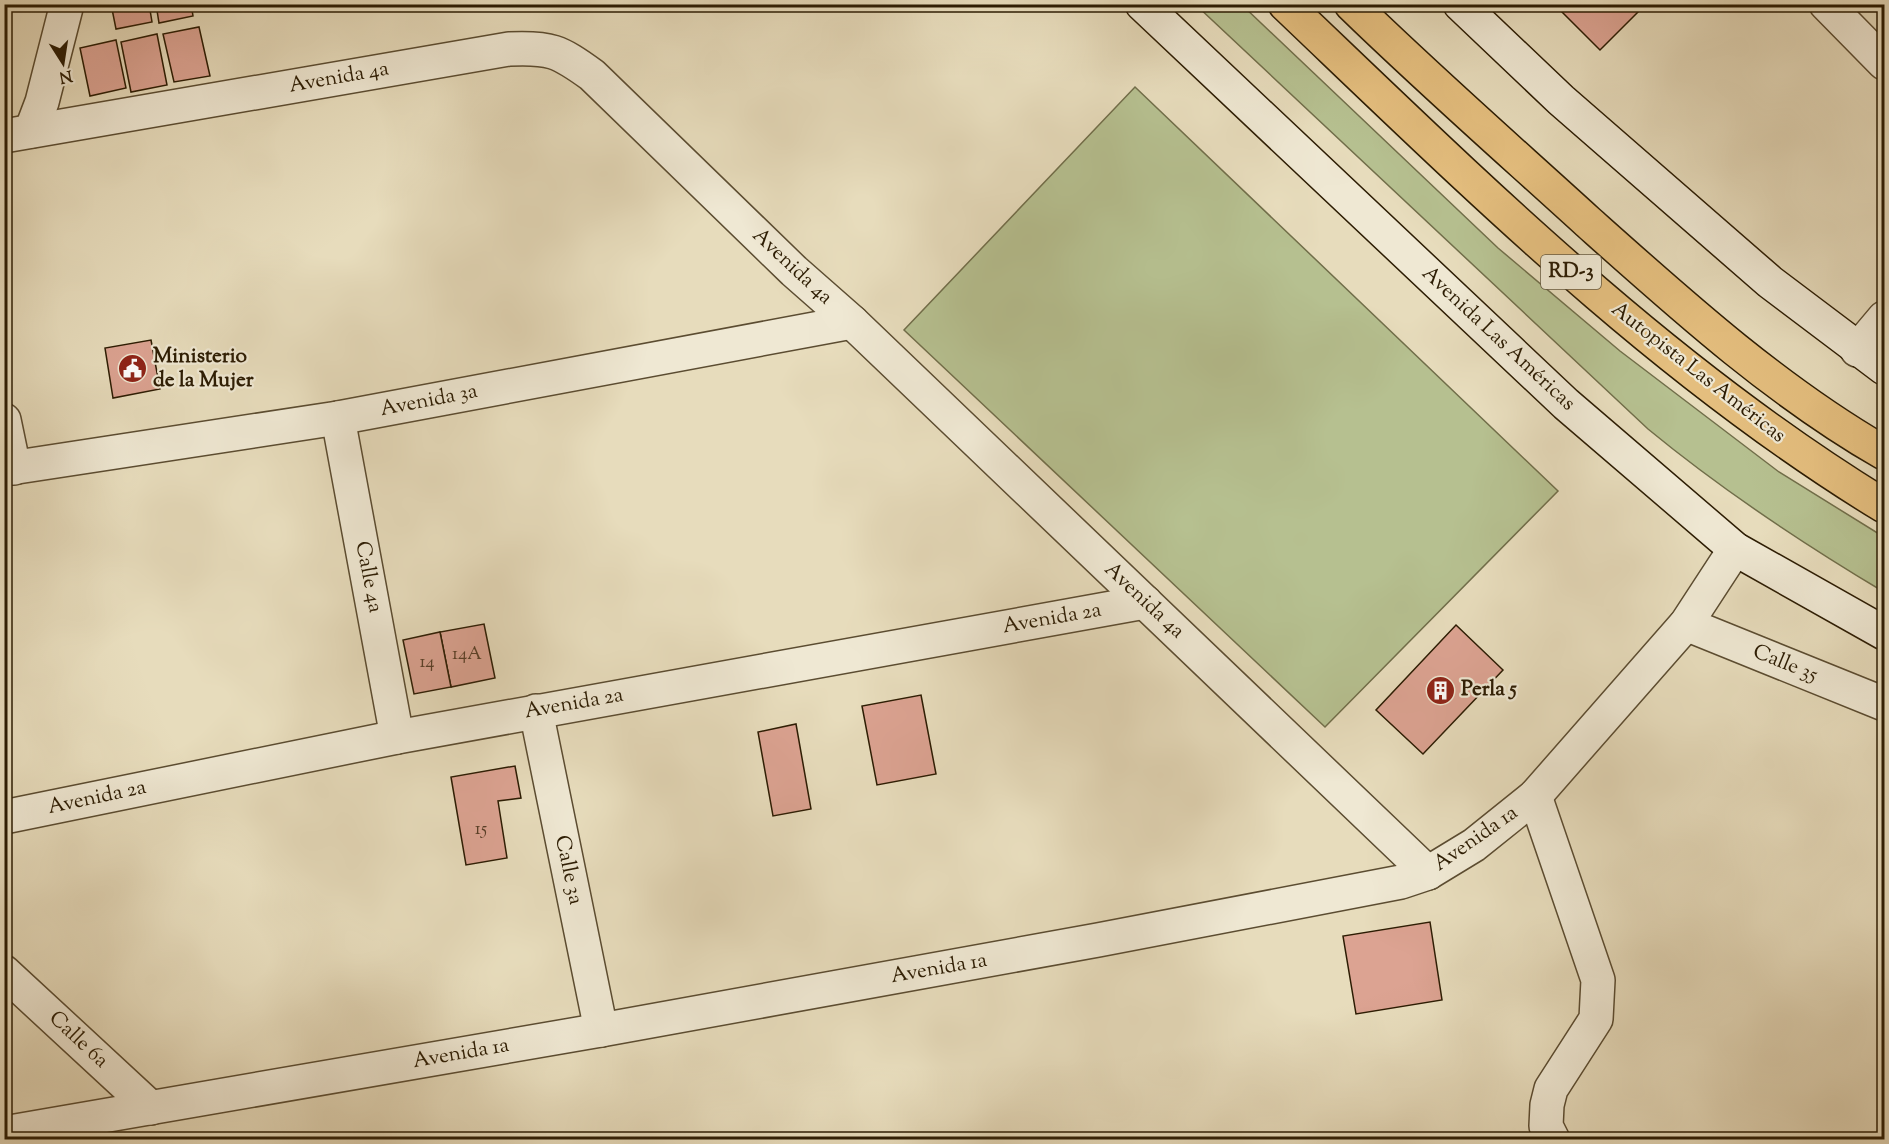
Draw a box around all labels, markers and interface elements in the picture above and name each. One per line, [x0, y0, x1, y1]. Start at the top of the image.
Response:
north arrow [33, 33, 93, 93]
street label: Avenida 4a [287, 54, 391, 102]
text: N [57, 63, 74, 88]
street label: Avenida 4a [745, 222, 839, 313]
road number: RD-3 [1541, 255, 1601, 289]
street label: Avenida Las Américas [1414, 260, 1582, 418]
street label: Autopista Las Américas [1604, 295, 1792, 451]
place label: Ministerio de la Mujer [153, 342, 254, 396]
public building icon: Ministerio de la Mujer [116, 353, 148, 385]
street label: Avenida 3a [378, 377, 481, 425]
street label: Calle 4a [346, 539, 390, 616]
street label: Avenida 4a [1097, 556, 1191, 647]
street label: Avenida 2a [1000, 596, 1104, 642]
street label: Calle 35 [1748, 637, 1822, 691]
house number: 14A [452, 642, 482, 668]
house number: 14 [419, 650, 435, 676]
building icon: Perla 5 [1424, 674, 1456, 706]
place label: Perla 5 [1461, 675, 1518, 705]
street label: Avenida 2a [522, 681, 626, 727]
street label: Avenida 2a [45, 773, 149, 823]
street label: Avenida 1a [1428, 799, 1525, 879]
house number: 15 [475, 817, 487, 843]
street label: Calle 3a [546, 833, 590, 908]
street label: Avenida 1a [889, 946, 990, 992]
street label: Calle 6a [41, 1004, 115, 1076]
street label: Avenida 1a [411, 1031, 512, 1077]

